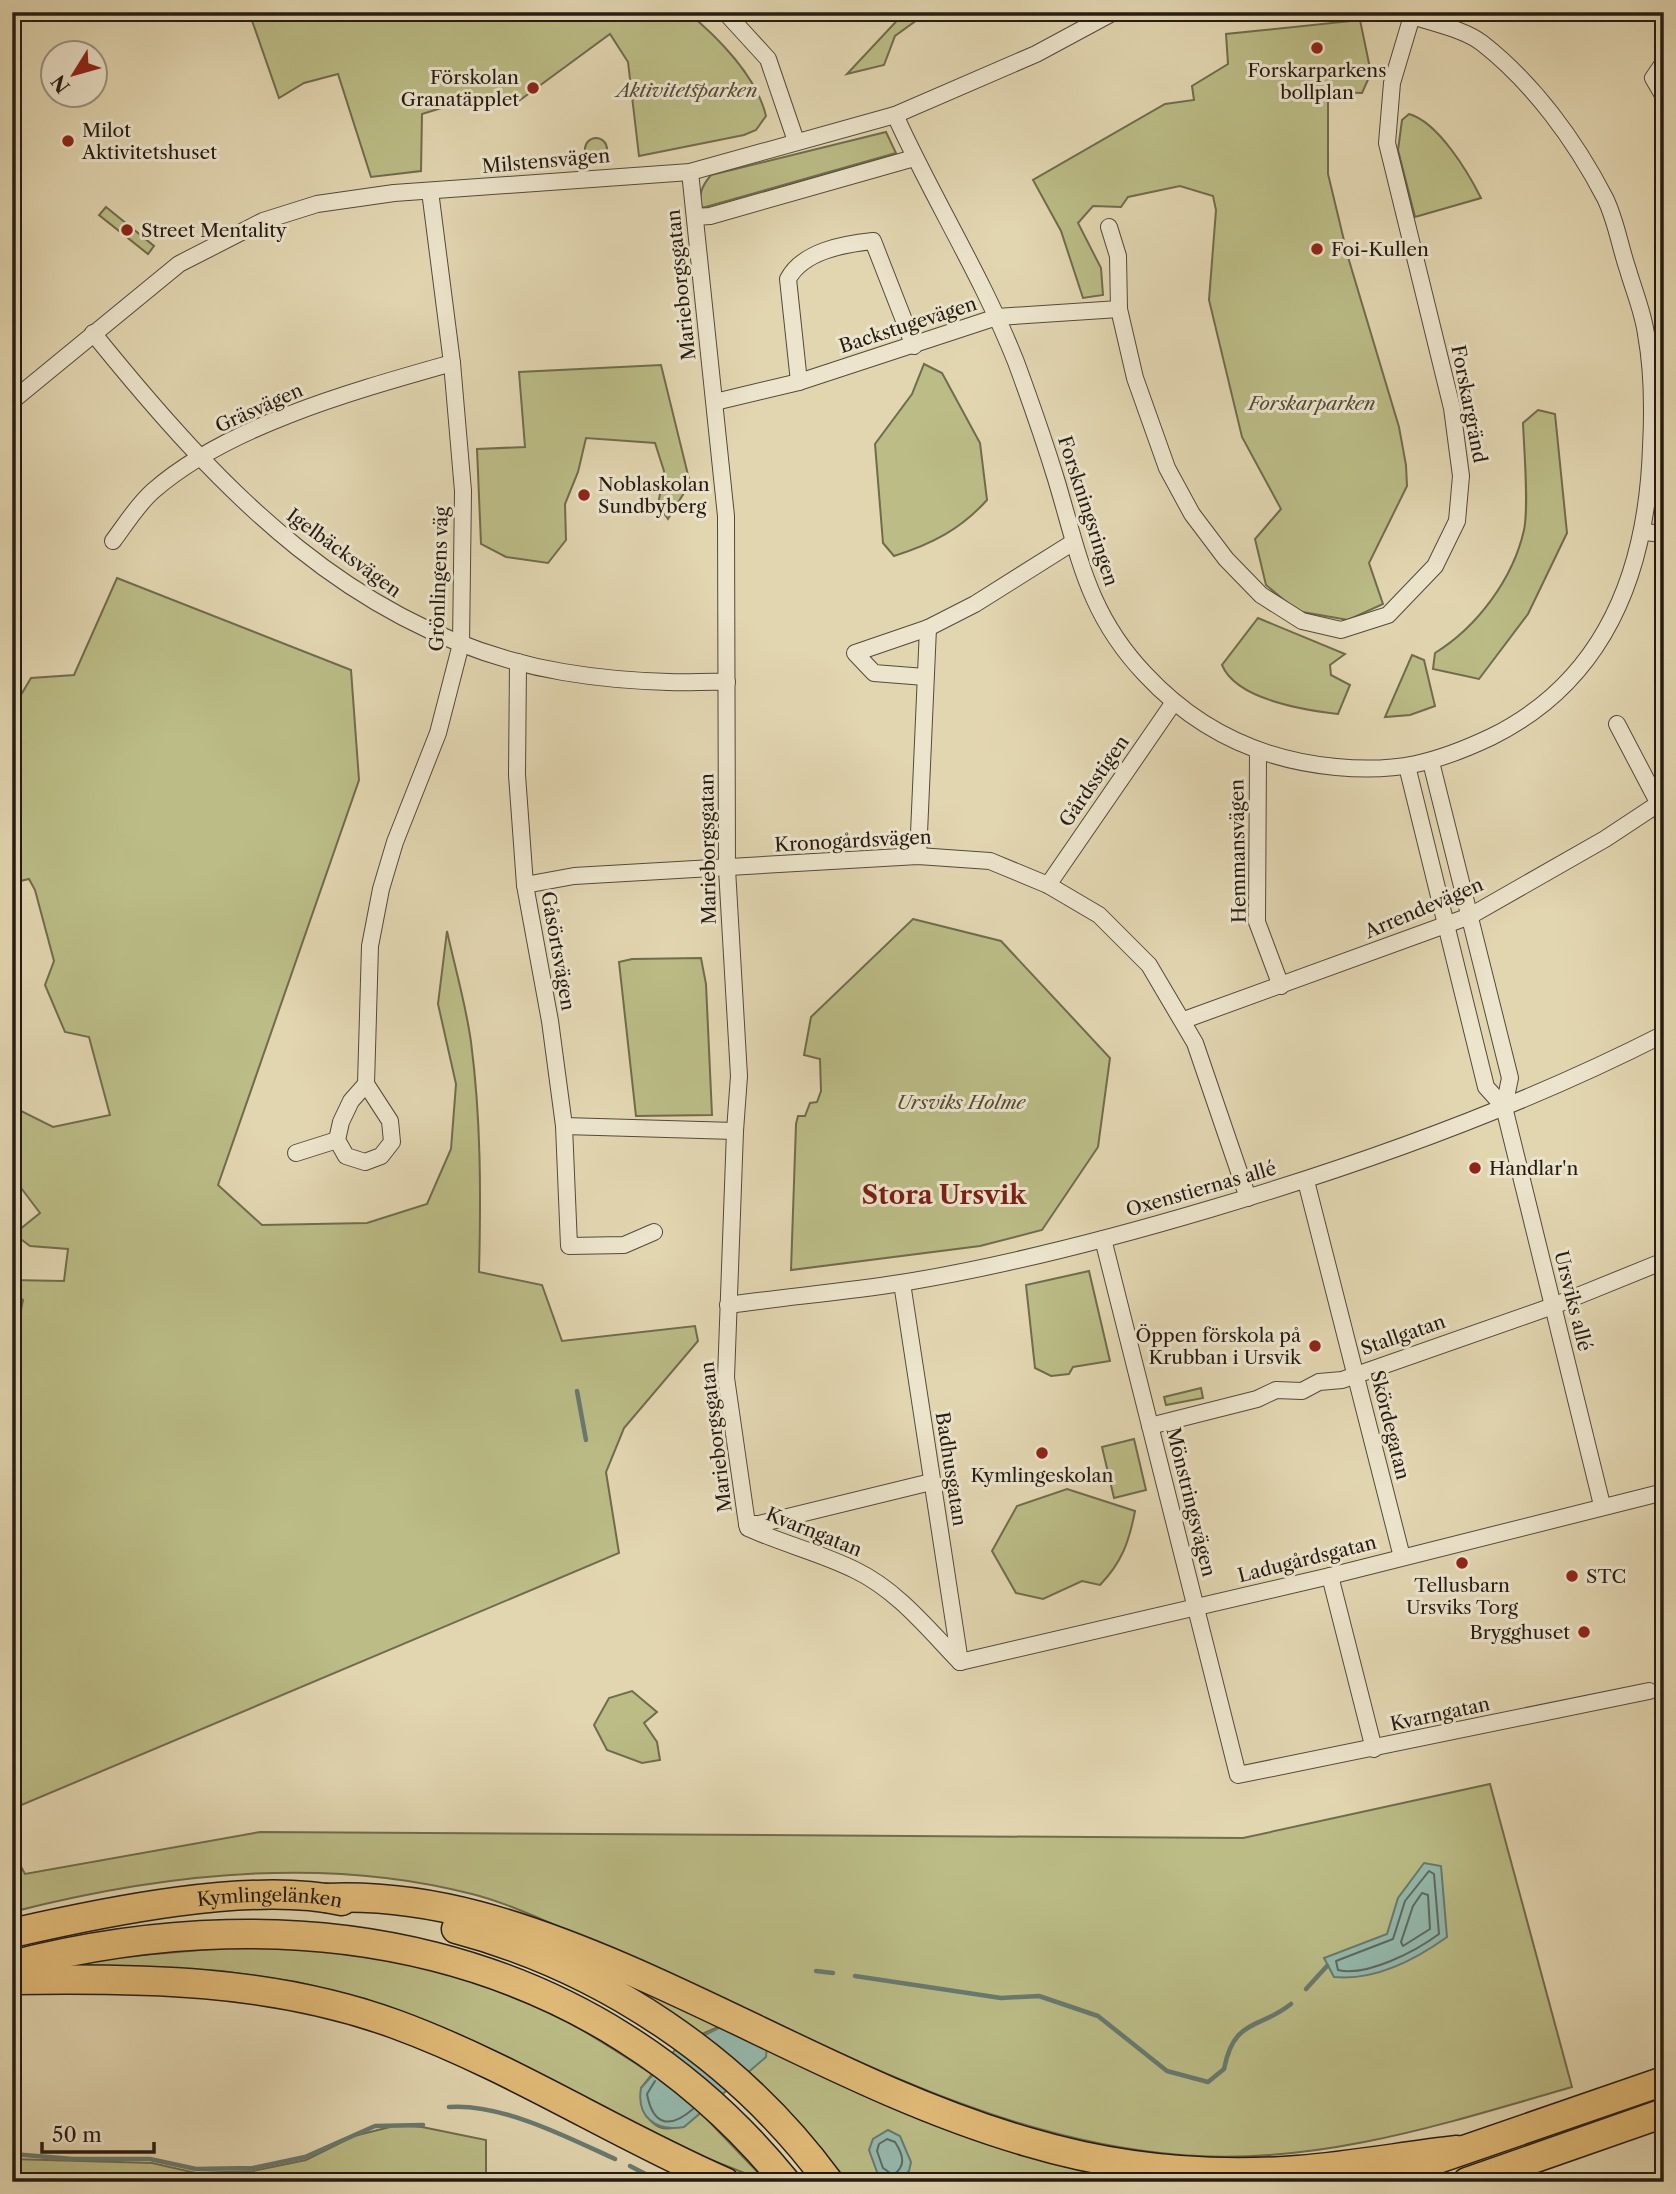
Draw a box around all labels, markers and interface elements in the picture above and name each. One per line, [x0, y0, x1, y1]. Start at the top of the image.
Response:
north arrow [38, 38, 108, 108]
marker: Forskarparkens bollplan [1309, 40, 1325, 56]
place label: Forskarparkens bollplan [1248, 59, 1386, 104]
place label: Förskolan Granatäpplet [401, 66, 519, 111]
text: N [47, 70, 75, 97]
park label: Aktivitetsparken [613, 79, 758, 102]
marker: Förskolan Granatäpplet [525, 80, 541, 96]
place label: Milot Aktivitetshuset [81, 119, 217, 164]
marker: Milot Aktivitetshuset [60, 133, 76, 149]
street label: Milstensvägen [481, 144, 611, 178]
street label: Marieborgsgatan [662, 208, 700, 361]
place label: Street Mentality [141, 219, 287, 242]
marker: Street Mentality [119, 222, 135, 238]
place label: Foi-Kullen [1331, 238, 1429, 261]
marker: Foi-Kullen [1309, 241, 1325, 257]
street label: Backstugevägen [836, 292, 980, 358]
street label: Forskargränd [1446, 343, 1492, 465]
street label: Gräsvägen [212, 378, 307, 438]
park label: Forskarparken [1247, 392, 1375, 415]
street label: Forskningsringen [1053, 433, 1123, 589]
place label: Noblaskolan Sundbyberg [598, 473, 710, 518]
marker: Noblaskolan Sundbyberg [576, 487, 592, 503]
street label: Igelbäcksvägen [282, 504, 406, 602]
street label: Grönlingens väg [425, 505, 453, 652]
street label: Gårdsstigen [1054, 731, 1134, 831]
street label: Marieborgsgatan [695, 773, 721, 925]
street label: Hemmansvägen [1225, 779, 1251, 923]
street label: Kronogårdsvägen [774, 825, 932, 857]
street label: Arrendevägen [1360, 873, 1487, 944]
street label: Gåsörtsvägen [536, 890, 580, 1012]
park label: Ursviks Holme [896, 1091, 1026, 1114]
street label: Oxenstiernas allé [1123, 1157, 1279, 1221]
place label: Handlar'n [1489, 1157, 1578, 1180]
marker: Handlar'n [1467, 1160, 1483, 1176]
district label: Stora Ursvik [862, 1179, 1027, 1211]
street label: Ursviks allé [1549, 1248, 1597, 1354]
street label: Stallgatan [1358, 1310, 1448, 1360]
place label: Öppen förskola på Krubban i Ursvik [1136, 1324, 1302, 1369]
marker: Öppen förskola på Krubban i Ursvik [1307, 1338, 1323, 1354]
street label: Marieborgsgatan [695, 1360, 737, 1514]
street label: Skördegatan [1365, 1368, 1415, 1482]
street label: Badhusgatan [931, 1410, 971, 1528]
street label: Mönstringsvägen [1161, 1425, 1221, 1579]
marker: Kymlingeskolan [1034, 1445, 1050, 1461]
place label: Kymlingeskolan [971, 1464, 1114, 1487]
street label: Kvarngatan [763, 1502, 865, 1562]
street label: Ladugårdsgatan [1235, 1531, 1379, 1587]
marker: Tellusbarn Ursviks Torg [1454, 1555, 1470, 1571]
place label: STC [1586, 1565, 1626, 1588]
marker: STC [1564, 1568, 1580, 1584]
place label: Tellusbarn Ursviks Torg [1406, 1574, 1519, 1619]
place label: Brygghuset [1469, 1621, 1570, 1644]
marker: Brygghuset [1576, 1624, 1592, 1640]
street label: Kvarngatan [1388, 1692, 1492, 1736]
street label: Kymlingelänken [196, 1883, 344, 1912]
scale bar [42, 2110, 154, 2154]
text: 50 m [52, 2122, 102, 2147]

